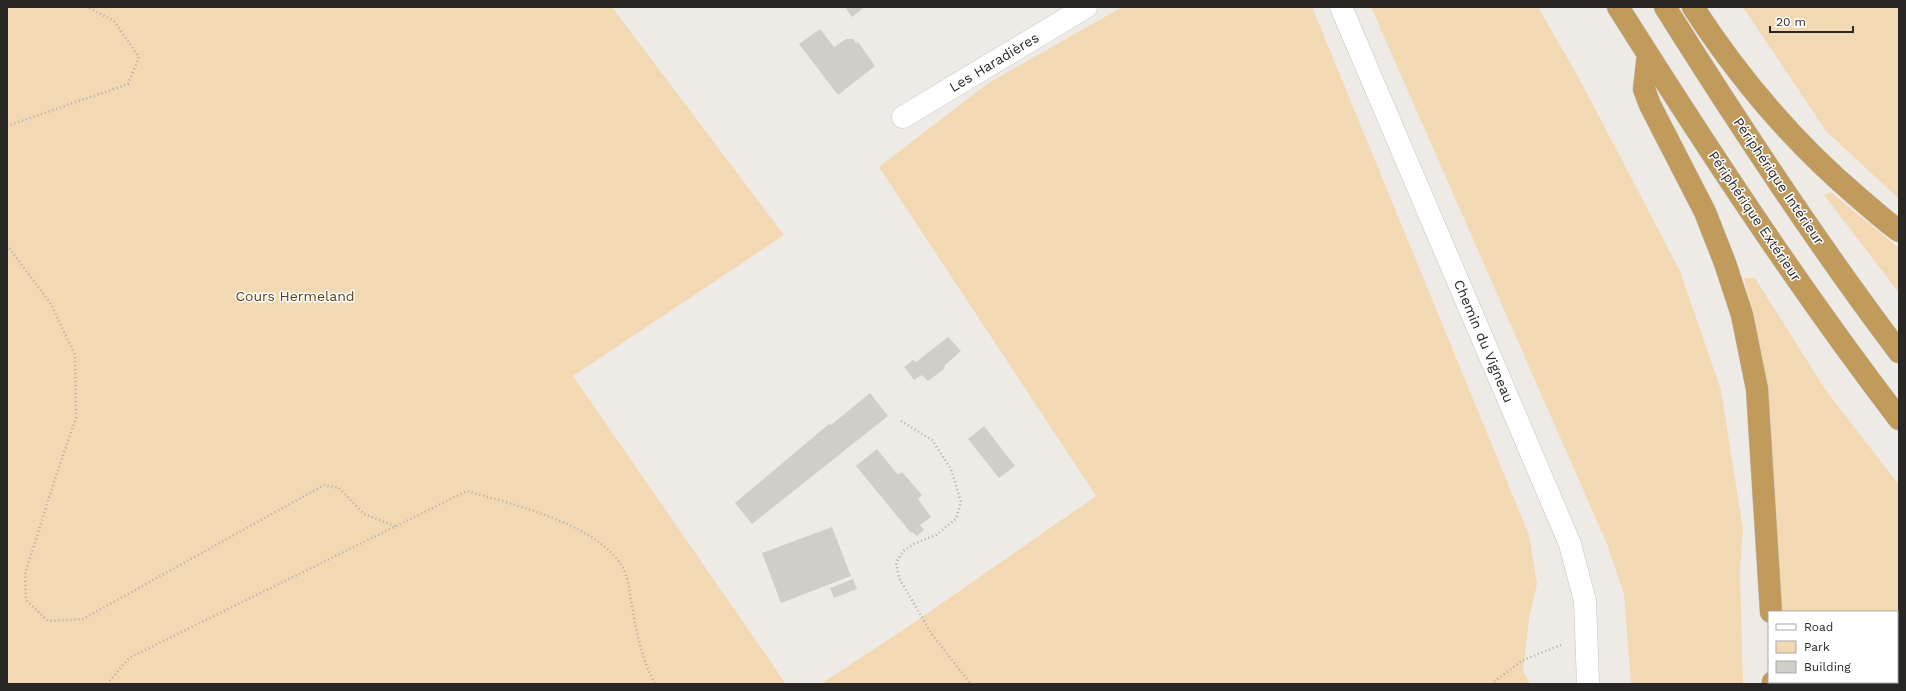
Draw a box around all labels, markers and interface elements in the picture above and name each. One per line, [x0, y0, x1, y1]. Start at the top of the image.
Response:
scale bar [1770, 8, 1853, 34]
text: 20 m [1776, 15, 1806, 29]
street label: Les Haradières [946, 29, 1042, 95]
street label: Périphérique Intérieur [1731, 115, 1828, 248]
street label: Périphérique Extérieur [1705, 148, 1805, 284]
street label: Chemin du Vigneau [1451, 277, 1517, 405]
park label: Cours Hermeland [235, 288, 355, 304]
legend [1768, 611, 1898, 683]
text: Road [1804, 620, 1833, 634]
text: Park [1804, 640, 1830, 654]
text: Building [1804, 660, 1851, 674]

